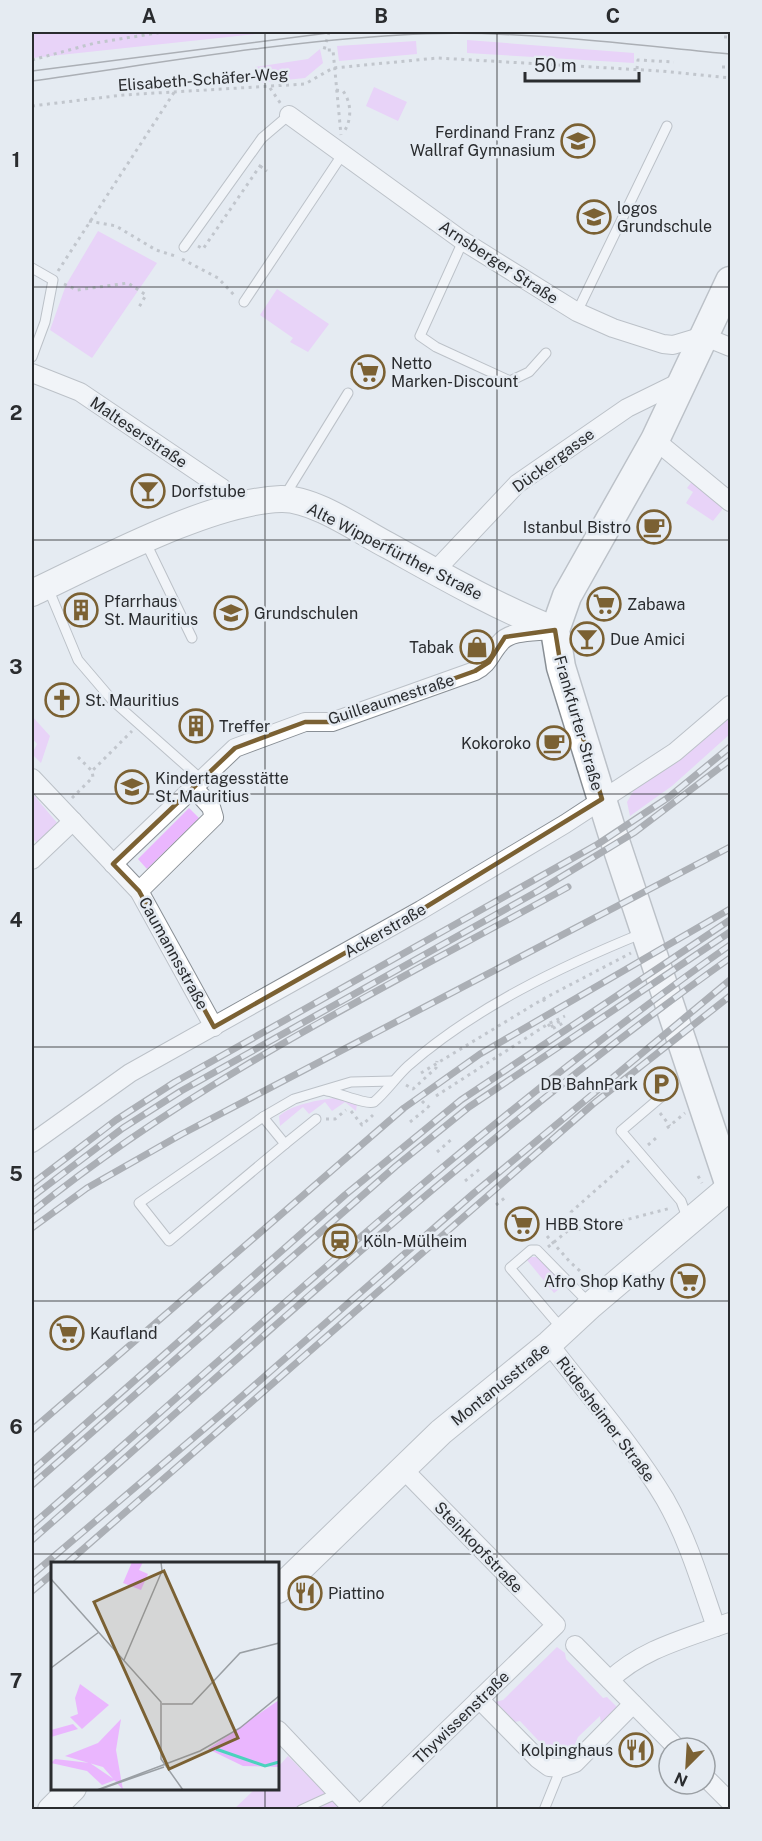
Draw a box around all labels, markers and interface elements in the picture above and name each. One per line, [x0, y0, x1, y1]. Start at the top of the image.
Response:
text: A [142, 4, 156, 28]
text: B [374, 4, 388, 28]
text: C [606, 4, 620, 28]
scale bar [525, 45, 639, 83]
text: 50 m [534, 55, 577, 76]
street label: Elisabeth-Schäfer-Weg [117, 64, 289, 95]
place label: Ferdinand Franz Wallraf Gymnasium [410, 123, 555, 160]
school or university icon: Ferdinand Franz Wallraf Gymnasium [560, 123, 596, 159]
text: 1 [12, 148, 20, 172]
school or university icon: logos Grundschule [576, 199, 612, 235]
place label: logos Grundschule [617, 199, 712, 236]
street label: Arnsberger Straße [436, 217, 562, 308]
supermarket icon: Netto Marken-Discount [350, 354, 386, 390]
place label: Netto Marken-Discount [391, 354, 518, 391]
street label: Malteserstraße [87, 393, 191, 472]
text: 2 [10, 401, 22, 425]
street label: Dückergasse [509, 424, 598, 496]
bar icon: Dorfstube [130, 473, 166, 509]
place label: Dorfstube [171, 482, 246, 501]
street label: Alte Wipperfürther Straße [304, 499, 486, 604]
cafe icon: Istanbul Bistro [636, 509, 672, 545]
place label: Istanbul Bistro [523, 518, 631, 537]
supermarket icon: Zabawa [586, 586, 622, 622]
building icon: Pfarrhaus St. Mauritius [63, 592, 99, 628]
place label: Pfarrhaus St. Mauritius [104, 592, 198, 629]
school or university icon: Grundschulen [213, 595, 249, 631]
place label: Zabawa [627, 595, 685, 614]
place label: Grundschulen [254, 604, 358, 623]
bar icon: Due Amici [569, 621, 605, 657]
shop icon: Tabak [459, 629, 495, 665]
place label: Due Amici [610, 630, 685, 649]
place label: Tabak [409, 638, 454, 657]
street label: Frankfurter Straße [550, 653, 607, 793]
text: 3 [9, 655, 23, 679]
street label: Guilleaumestraße [326, 670, 457, 729]
church icon: St. Mauritius [44, 682, 80, 718]
place label: St. Mauritius [85, 691, 179, 710]
building icon: Treffer [178, 708, 214, 744]
place label: Treffer [219, 717, 270, 736]
cafe icon: Kokoroko [536, 725, 572, 761]
place label: Kokoroko [461, 734, 531, 753]
school or university icon: Kindertagesstätte St. Mauritius [114, 769, 150, 805]
place label: Kindertagesstätte St. Mauritius [155, 769, 289, 806]
street label: Caumannsstraße [135, 894, 212, 1013]
street label: Ackerstraße [341, 899, 429, 961]
text: 4 [9, 908, 23, 932]
parking icon: DB BahnPark [643, 1066, 679, 1102]
place label: DB BahnPark [540, 1075, 638, 1094]
text: 5 [9, 1162, 23, 1186]
supermarket icon: HBB Store [504, 1206, 540, 1242]
place label: HBB Store [545, 1215, 623, 1234]
station icon: Köln-Mülheim [322, 1223, 358, 1259]
place label: Köln-Mülheim [363, 1232, 467, 1251]
supermarket icon: Afro Shop Kathy [670, 1263, 706, 1299]
place label: Afro Shop Kathy [544, 1272, 665, 1291]
supermarket icon: Kaufland [49, 1315, 85, 1351]
place label: Kaufland [90, 1324, 158, 1343]
street label: Montanusstraße [447, 1339, 553, 1430]
street label: Rüdesheimer Straße [552, 1353, 659, 1486]
text: 6 [9, 1415, 23, 1439]
street label: Steinkopfstraße [430, 1498, 527, 1597]
inset map [51, 1562, 279, 1790]
restaurant icon: Piattino [287, 1575, 323, 1611]
place label: Piattino [328, 1584, 385, 1603]
street label: Thywissenstraße [410, 1667, 513, 1768]
text: 7 [10, 1669, 22, 1693]
restaurant icon: Kolpinghaus [618, 1732, 654, 1768]
north arrow [657, 1736, 717, 1796]
place label: Kolpinghaus [521, 1741, 613, 1760]
text: N [672, 1768, 691, 1790]

